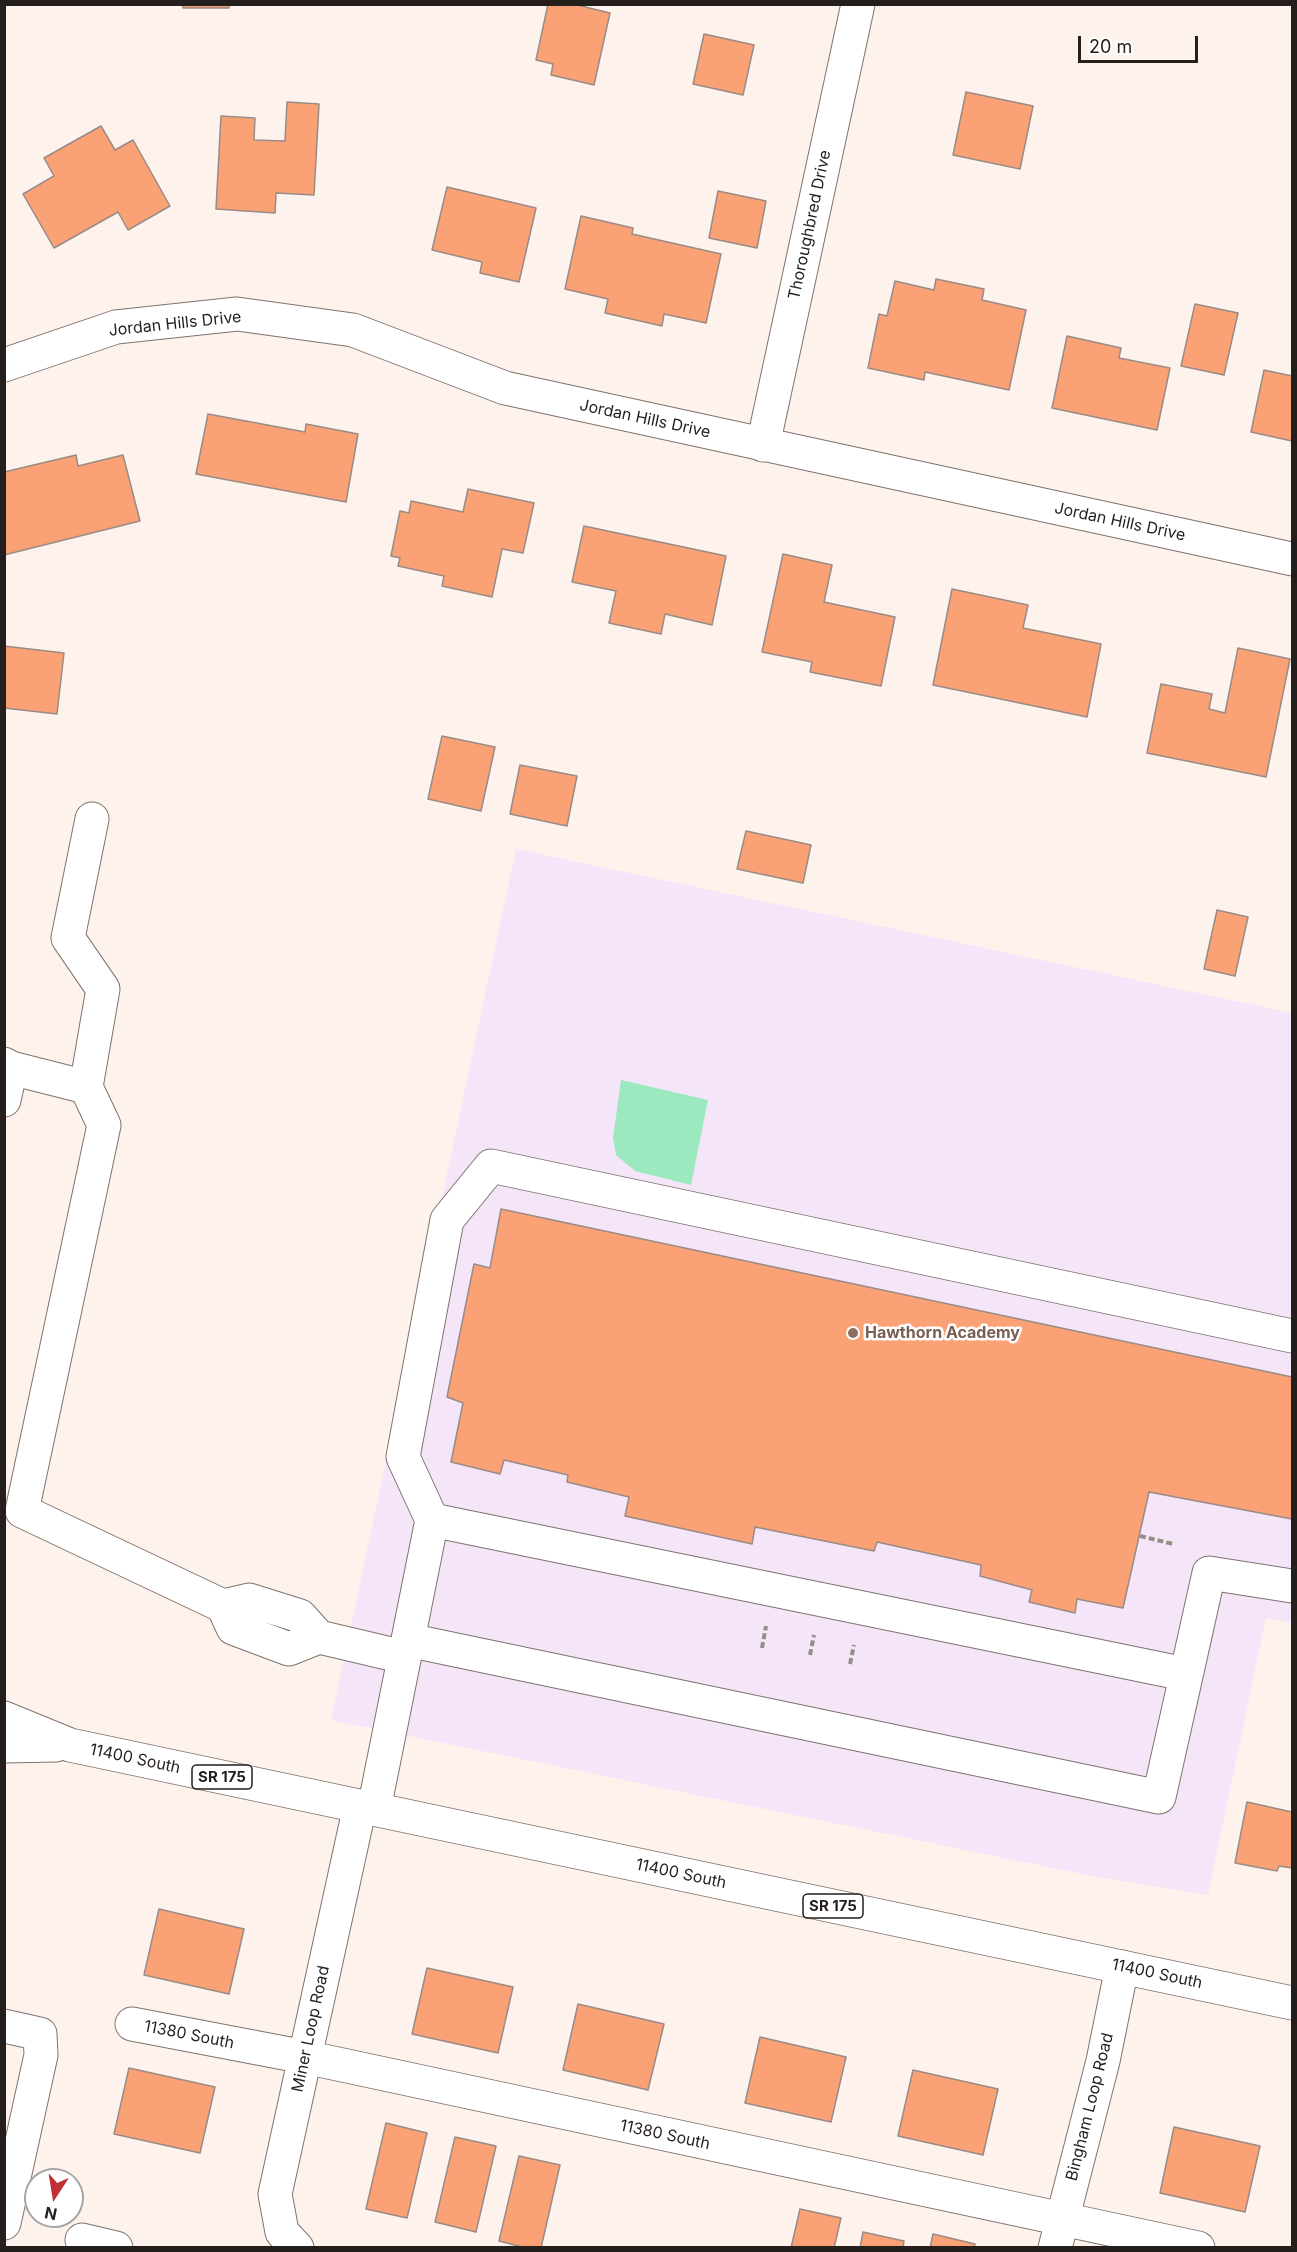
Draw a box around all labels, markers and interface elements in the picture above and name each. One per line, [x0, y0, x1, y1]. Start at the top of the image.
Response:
scale bar [1081, 24, 1201, 62]
text: 20 m [1089, 36, 1132, 57]
street label: Thoroughbred Drive [785, 148, 835, 302]
street label: Jordan Hills Drive [108, 307, 242, 341]
street label: Jordan Hills Drive [578, 396, 712, 442]
street label: Jordan Hills Drive [1053, 499, 1187, 545]
place label: Hawthorn Academy [865, 1323, 1020, 1343]
marker: Hawthorn Academy [846, 1326, 860, 1340]
street label: 11400 South [88, 1740, 182, 1778]
road number: SR 175 [192, 1765, 252, 1789]
street label: 11400 South [634, 1855, 728, 1893]
road number: SR 175 [803, 1894, 863, 1918]
street label: 11400 South [1110, 1955, 1204, 1993]
street label: Miner Loop Road [288, 1964, 334, 2094]
street label: 11380 South [142, 2017, 236, 2053]
street label: Bingham Loop Road [1062, 2031, 1118, 2183]
street label: 11380 South [618, 2116, 712, 2154]
north arrow [24, 2168, 84, 2228]
text: N [43, 2203, 59, 2225]

